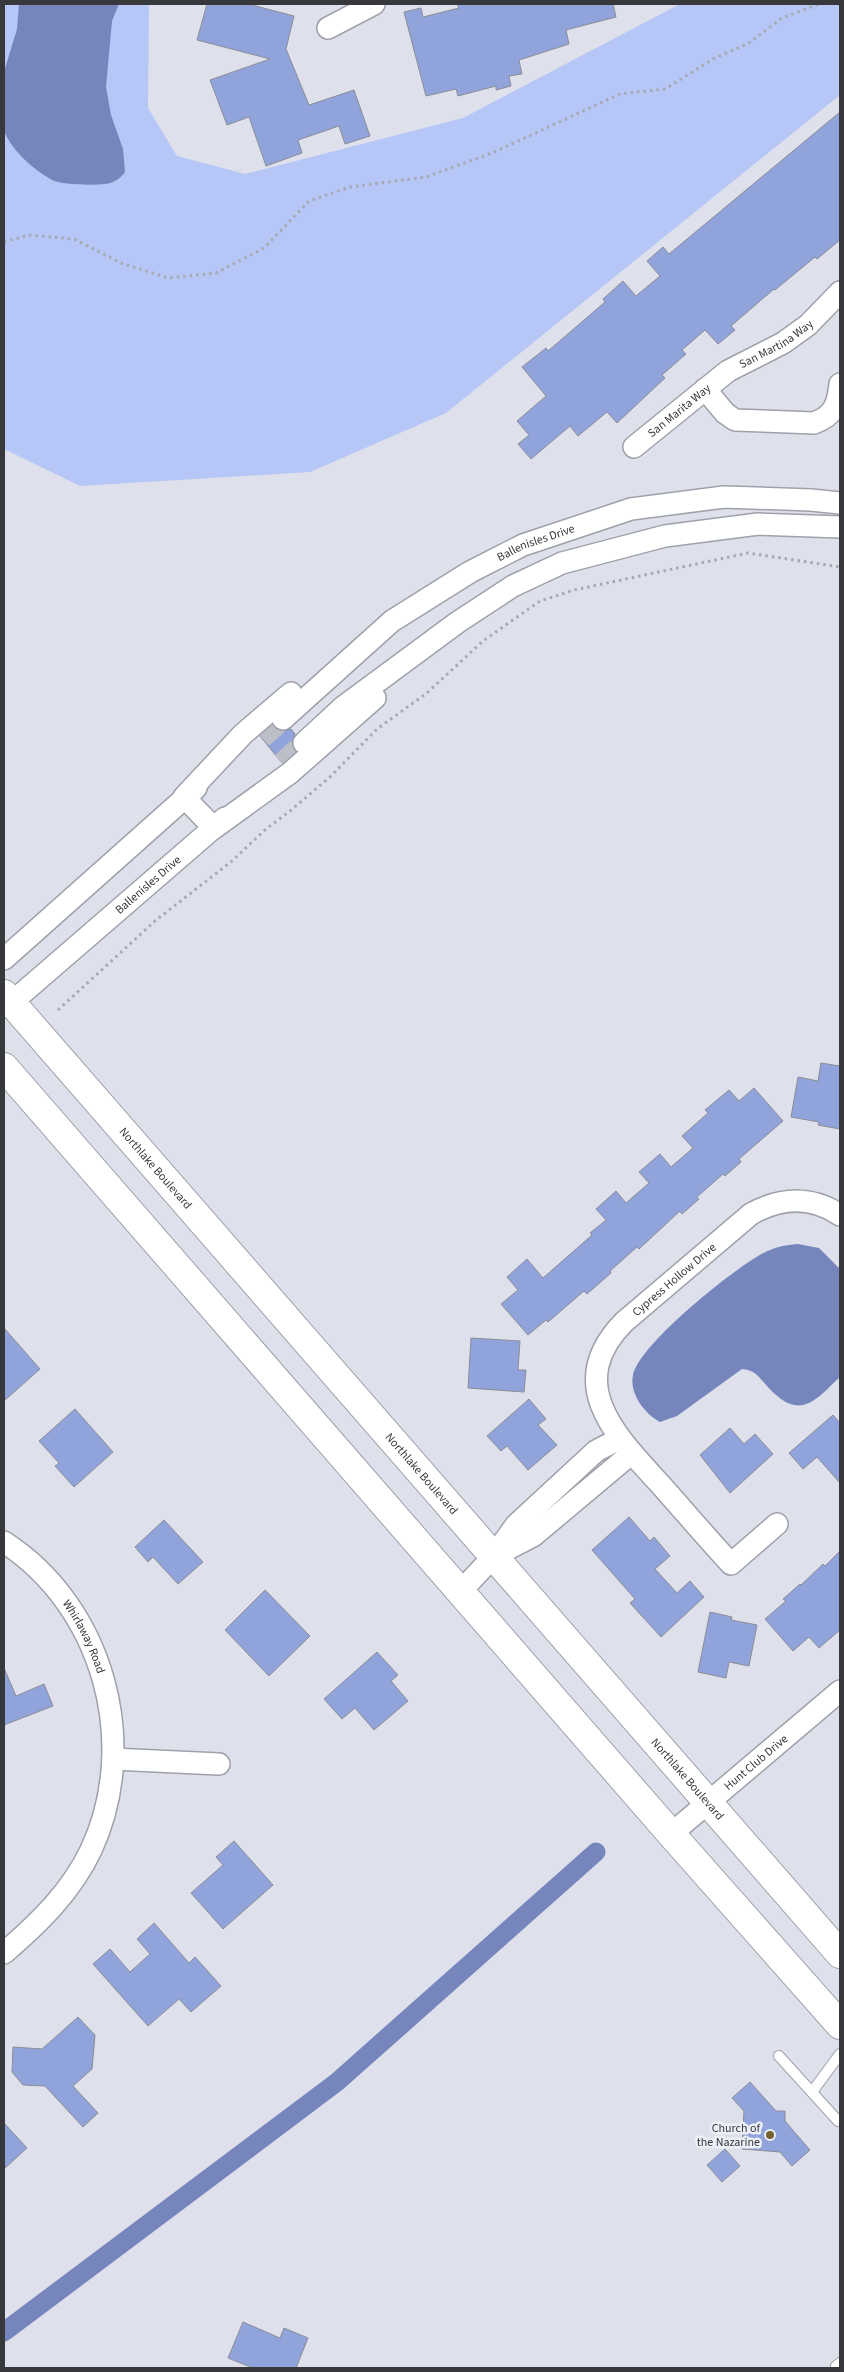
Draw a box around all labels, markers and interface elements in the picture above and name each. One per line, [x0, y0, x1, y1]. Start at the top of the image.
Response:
street label: San Martina Way [736, 316, 817, 372]
street label: San Marita Way [644, 380, 715, 441]
street label: Ballenisles Drive [494, 520, 577, 565]
street label: Ballenisles Drive [111, 851, 185, 918]
street label: Northlake Boulevard [115, 1124, 196, 1213]
street label: Cypress Hollow Drive [628, 1239, 720, 1320]
street label: Northlake Boulevard [381, 1429, 462, 1518]
street label: Whirlaway Road [59, 1596, 109, 1675]
street label: Hunt Club Drive [720, 1730, 791, 1794]
street label: Northlake Boulevard [647, 1734, 728, 1824]
place label: Church of the Nazarine [697, 2120, 760, 2151]
marker: Church of the Nazarine [764, 2129, 776, 2141]

